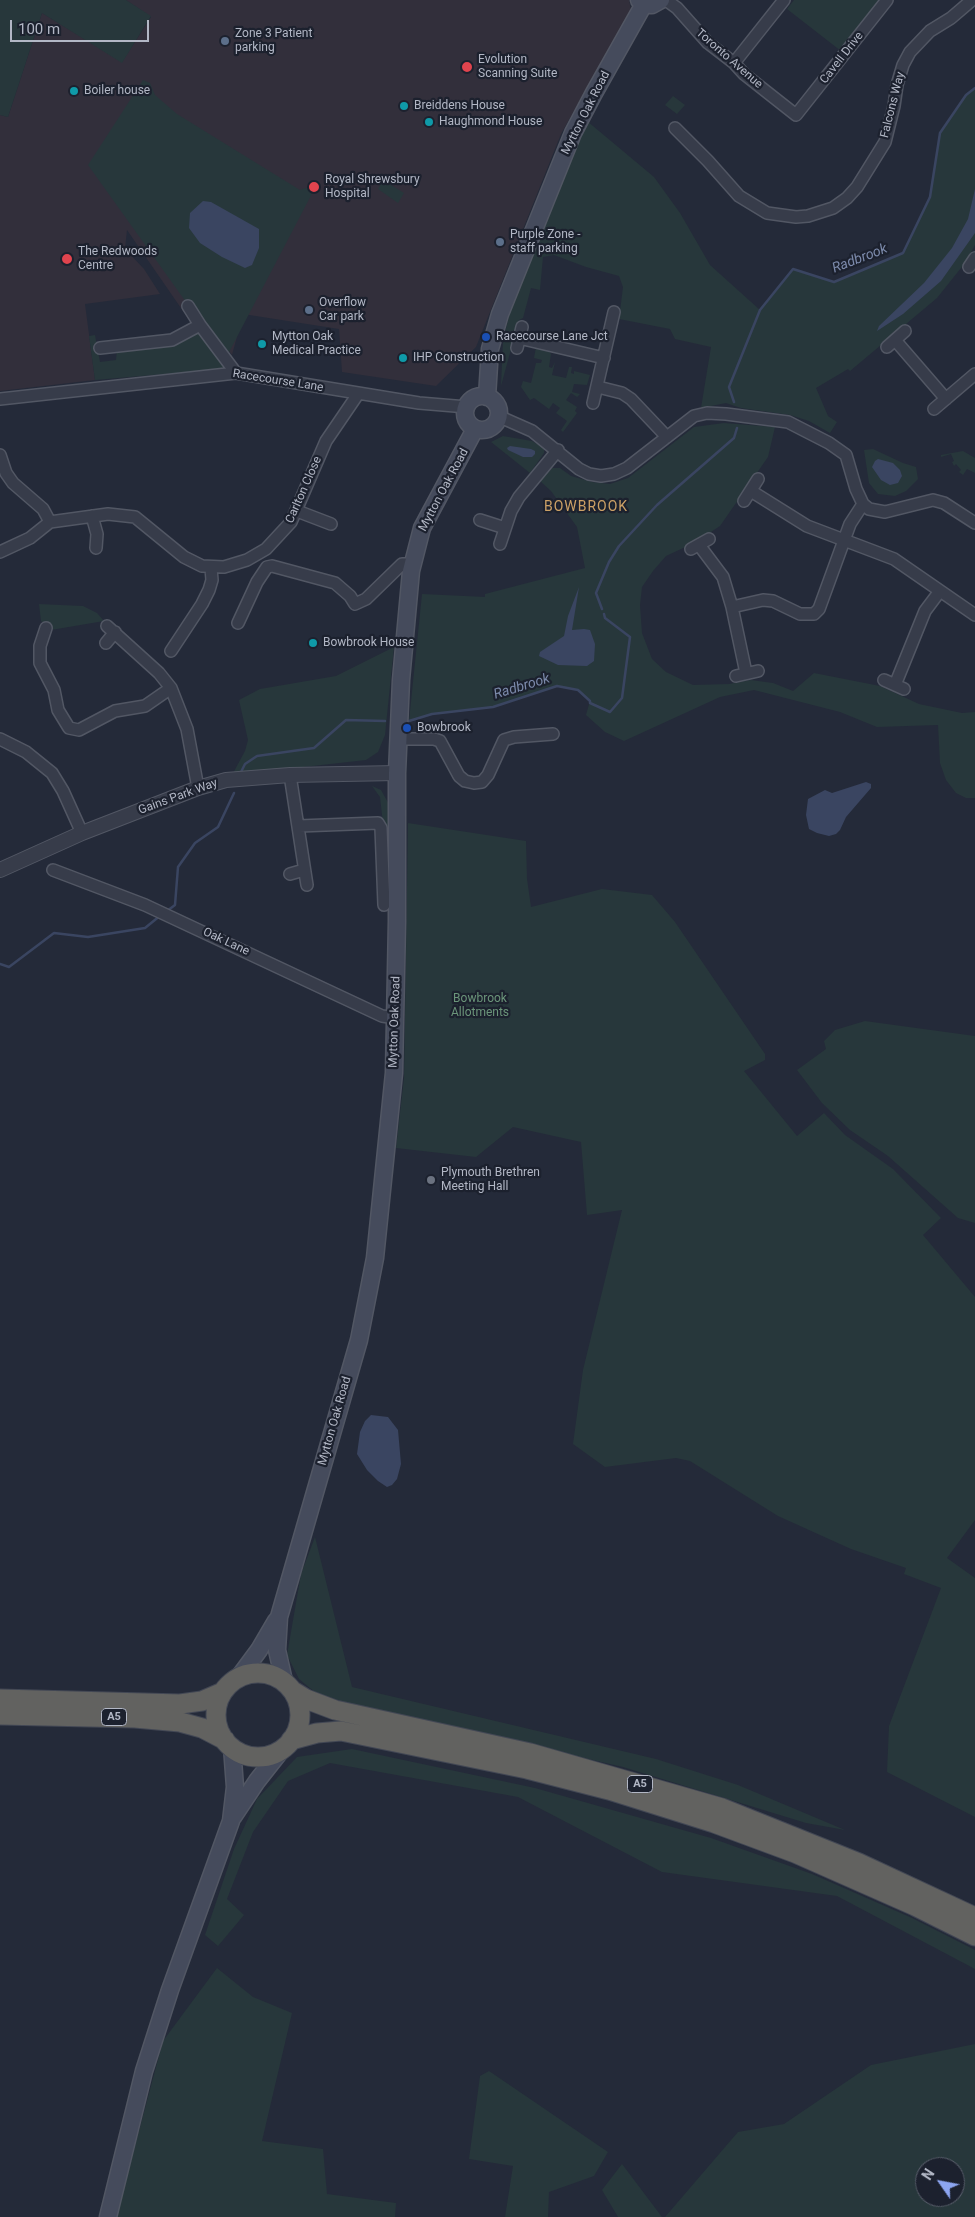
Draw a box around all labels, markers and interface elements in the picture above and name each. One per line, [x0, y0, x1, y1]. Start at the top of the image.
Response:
scale bar [12, 10, 151, 42]
text: 100 m [18, 20, 60, 38]
street label: Toronto Avenue [693, 26, 765, 92]
place label: Zone 3 Patient parking [235, 27, 312, 55]
street label: Cavell Drive [817, 29, 867, 87]
marker: Zone 3 Patient parking [219, 35, 231, 47]
place label: Evolution Scanning Suite [478, 53, 557, 81]
marker: Evolution Scanning Suite [460, 60, 474, 74]
street label: Mytton Oak Road [559, 69, 613, 157]
street label: Falcons Way [878, 71, 908, 139]
place label: Boiler house [84, 84, 150, 98]
marker: Boiler house [68, 85, 80, 97]
place label: Breiddens House [414, 99, 505, 113]
marker: Breiddens House [398, 100, 410, 112]
place label: Haughmond House [439, 115, 542, 129]
marker: Haughmond House [423, 116, 435, 128]
place label: Royal Shrewsbury Hospital [325, 173, 420, 201]
marker: Royal Shrewsbury Hospital [307, 180, 321, 194]
place label: Purple Zone - staff parking [510, 228, 580, 256]
marker: Purple Zone - staff parking [494, 236, 506, 248]
water label: Radbrook [830, 241, 890, 277]
place label: The Redwoods Centre [78, 245, 157, 273]
marker: The Redwoods Centre [60, 252, 74, 266]
place label: Overflow Car park [319, 296, 366, 324]
marker: Overflow Car park [303, 304, 315, 316]
place label: Mytton Oak Medical Practice [272, 330, 361, 358]
place label: Racecourse Lane Jct [496, 330, 608, 344]
marker: Racecourse Lane Jct [480, 331, 492, 343]
marker: Mytton Oak Medical Practice [256, 338, 268, 350]
place label: IHP Construction [413, 351, 504, 365]
marker: IHP Construction [397, 352, 409, 364]
street label: Racecourse Lane [231, 367, 325, 395]
street label: Mytton Oak Road [416, 446, 472, 534]
street label: Carlton Close [283, 454, 325, 526]
district label: BOWBROOK [543, 499, 629, 515]
place label: Bowbrook House [323, 636, 414, 650]
marker: Bowbrook House [307, 637, 319, 649]
water label: Radbrook [492, 671, 552, 703]
place label: Bowbrook [417, 721, 471, 735]
marker: Bowbrook [401, 722, 413, 734]
street label: Gains Park Way [136, 776, 220, 818]
street label: Oak Lane [200, 925, 252, 959]
street label: Mytton Oak Road [386, 976, 404, 1068]
park label: Bowbrook Allotments [451, 992, 509, 1020]
place label: Plymouth Brethren Meeting Hall [441, 1166, 540, 1194]
marker: Plymouth Brethren Meeting Hall [425, 1174, 437, 1186]
street label: Mytton Oak Road [315, 1375, 355, 1467]
road number: A5 [102, 1708, 126, 1725]
road number: A5 [628, 1776, 652, 1792]
north arrow [915, 2157, 965, 2207]
text: N [919, 2166, 938, 2183]

